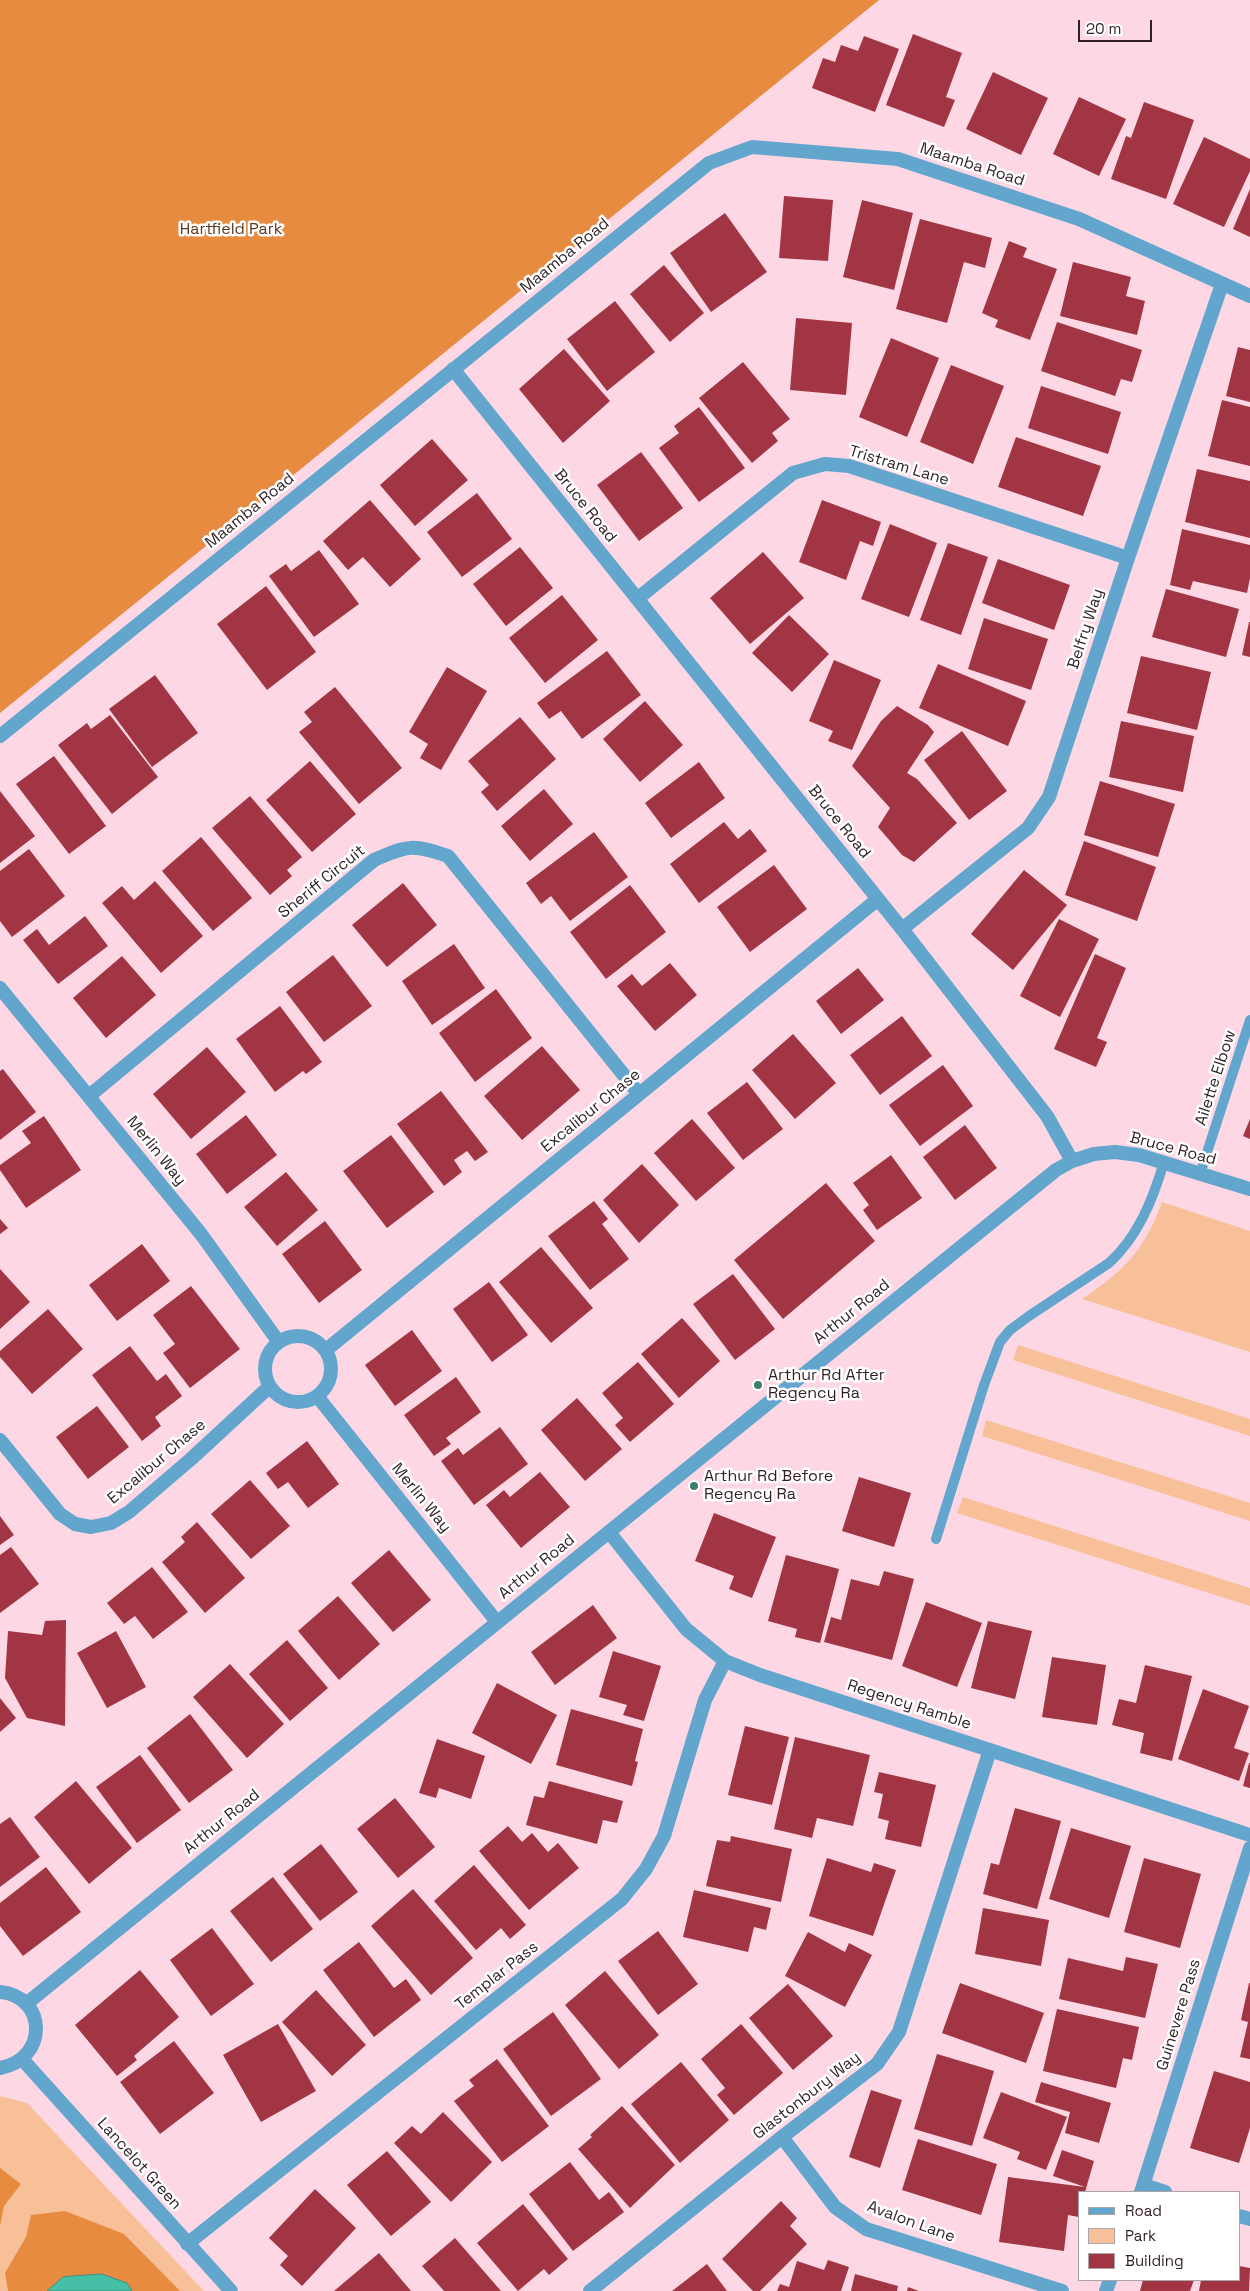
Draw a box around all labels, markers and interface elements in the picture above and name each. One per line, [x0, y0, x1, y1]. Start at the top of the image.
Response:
scale bar [1080, 10, 1154, 42]
text: 20 m [1086, 19, 1121, 38]
street label: Maamba Road [917, 139, 1027, 191]
street label: Maamba Road [517, 214, 613, 298]
park label: Hartfield Park [180, 220, 282, 240]
street label: Tristram Lane [847, 442, 951, 490]
street label: Bruce Road [550, 465, 620, 547]
street label: Maamba Road [202, 469, 298, 553]
street label: Belfry Way [1064, 586, 1108, 672]
street label: Bruce Road [804, 781, 874, 863]
street label: Sheriff Circuit [275, 841, 369, 923]
street label: Ailette Elbow [1192, 1028, 1240, 1128]
street label: Excalibur Chase [538, 1065, 644, 1157]
street label: Merlin Way [122, 1112, 190, 1190]
street label: Bruce Road [1128, 1128, 1218, 1170]
street label: Arthur Road [810, 1275, 894, 1349]
place label: Arthur Rd After Regency Ra [768, 1366, 885, 1404]
marker: Arthur Rd After Regency Ra [752, 1379, 764, 1391]
street label: Excalibur Chase [104, 1415, 210, 1509]
street label: Merlin Way [387, 1459, 455, 1537]
place label: Arthur Rd Before Regency Ra [704, 1467, 833, 1505]
marker: Arthur Rd Before Regency Ra [688, 1480, 700, 1492]
street label: Arthur Road [495, 1530, 579, 1604]
street label: Regency Ramble [845, 1676, 973, 1734]
street label: Arthur Road [180, 1785, 264, 1859]
street label: Templar Pass [452, 1938, 542, 2014]
street label: Guinevere Pass [1153, 1957, 1205, 2073]
street label: Glastonbury Way [749, 2048, 865, 2144]
street label: Lancelot Green [93, 2114, 185, 2214]
legend [1078, 2191, 1240, 2281]
street label: Avalon Lane [864, 2197, 958, 2247]
text: Road [1125, 2201, 1162, 2220]
text: Park [1125, 2226, 1156, 2245]
text: Building [1125, 2251, 1184, 2270]

